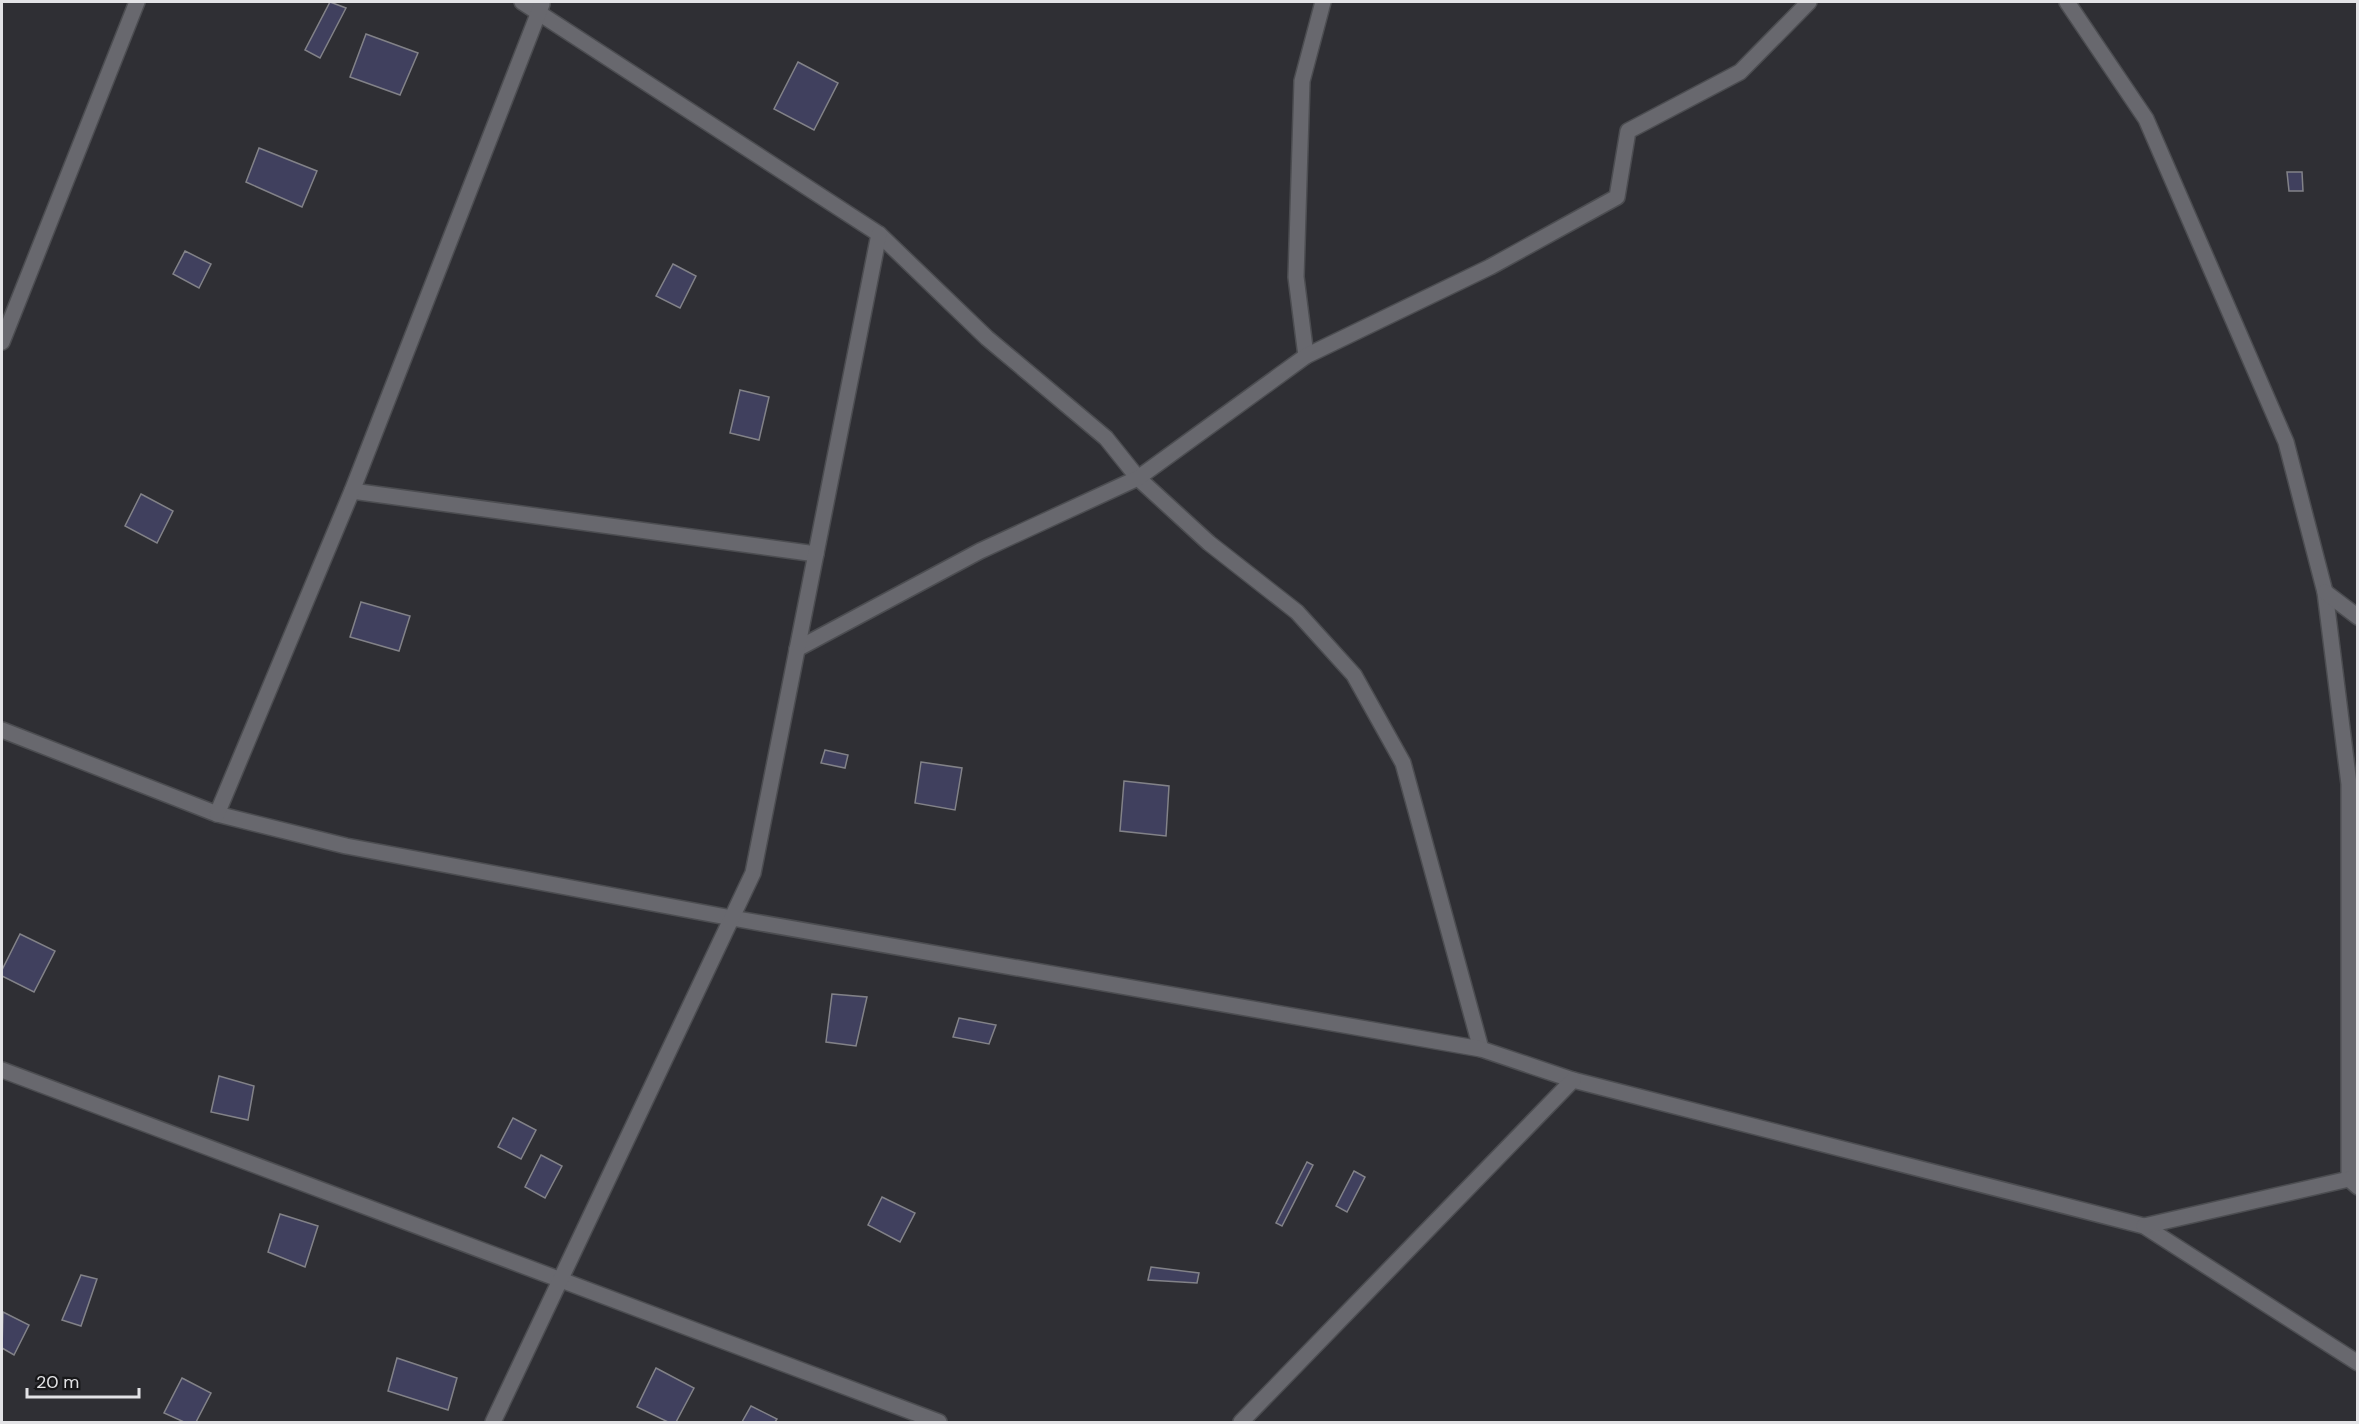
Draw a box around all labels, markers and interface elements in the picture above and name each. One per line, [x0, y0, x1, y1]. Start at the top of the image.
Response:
scale bar [27, 1361, 140, 1399]
text: 20 m [36, 1370, 79, 1394]

